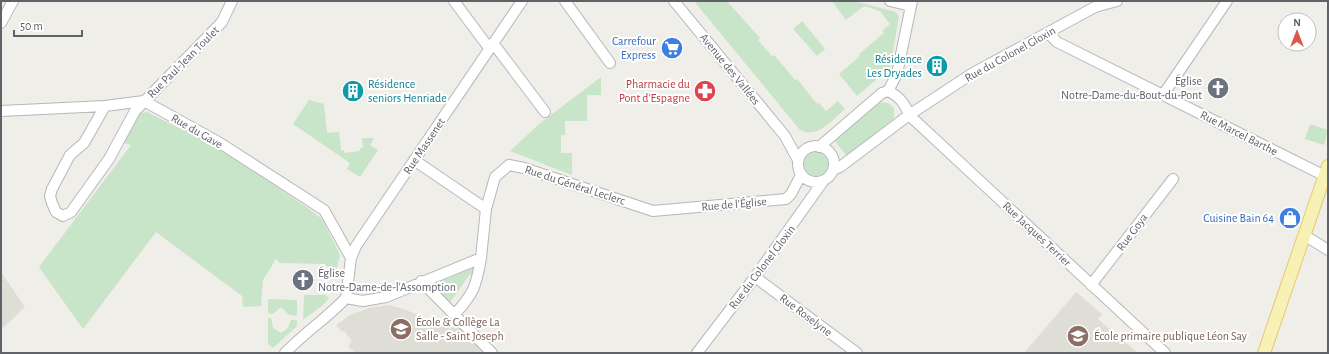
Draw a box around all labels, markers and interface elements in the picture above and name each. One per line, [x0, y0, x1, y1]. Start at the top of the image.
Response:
scale bar [14, 12, 82, 38]
north arrow [1277, 12, 1317, 52]
text: N [1293, 17, 1301, 28]
text: 50 m [20, 20, 43, 32]
street label: Rue Paul-Jean Toulet [145, 24, 221, 100]
street label: Rue du Colonel Gloxin [963, 24, 1057, 84]
street label: Avenue des Vallées [698, 31, 762, 107]
place label: Carrefour Express [612, 35, 656, 61]
supermarket icon: Carrefour Express [659, 35, 685, 61]
place label: Résidence Les Dryades [867, 53, 922, 80]
building icon: Résidence Les Dryades [924, 53, 950, 79]
place label: Église Notre-Dame-du-Bout-du-Pont [1061, 74, 1202, 101]
church icon: Église Notre-Dame-du-Bout-du-Pont [1205, 75, 1231, 101]
building icon: Résidence seniors Henriade [340, 78, 366, 104]
place label: Résidence seniors Henriade [368, 78, 447, 104]
place label: Pharmacie du Pont d'Espagne [619, 78, 690, 104]
pharmacy icon: Pharmacie du Pont d'Espagne [692, 78, 718, 104]
street label: Rue Marcel Barthe [1198, 108, 1280, 158]
street label: Rue du Gave [169, 111, 225, 151]
street label: Rue Massenet [401, 116, 447, 176]
street label: Rue du Général Leclerc [523, 163, 627, 207]
street label: Rue de l'Église [701, 194, 767, 213]
street label: Rue Jacques Terrier [1001, 199, 1074, 269]
shop icon: Cuisine Bain 64 [1277, 205, 1303, 231]
street label: Rue Goya [1114, 211, 1151, 253]
place label: Cuisine Bain 64 [1203, 212, 1274, 224]
street label: Rue du Colonel Gloxin [727, 223, 797, 311]
place label: Église Notre-Dame-de-l'Assomption [318, 266, 456, 293]
church icon: Église Notre-Dame-de-l'Assomption [290, 267, 316, 293]
street label: Rue Roselyne [777, 292, 834, 339]
place label: École & Collège La Salle - Saint Joseph [416, 315, 504, 342]
school or university icon: École & Collège La Salle - Saint Joseph [388, 316, 414, 342]
school or university icon: École primaire publique Léon Say [1065, 323, 1091, 349]
place label: École primaire publique Léon Say [1094, 329, 1247, 343]

